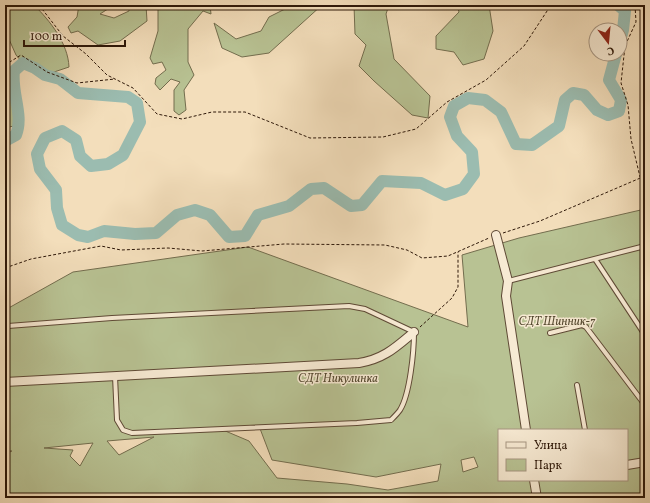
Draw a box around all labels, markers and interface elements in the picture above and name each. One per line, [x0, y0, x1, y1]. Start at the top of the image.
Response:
scale bar [24, 22, 125, 48]
north arrow [588, 22, 628, 62]
text: 100 m [30, 29, 63, 45]
text: С [605, 42, 616, 58]
park label: СДТ Шинник-7 [519, 314, 596, 330]
park label: СДТ Никулинка [298, 371, 378, 387]
legend [498, 429, 628, 481]
text: Улица [534, 438, 567, 454]
text: Парк [534, 458, 562, 474]

